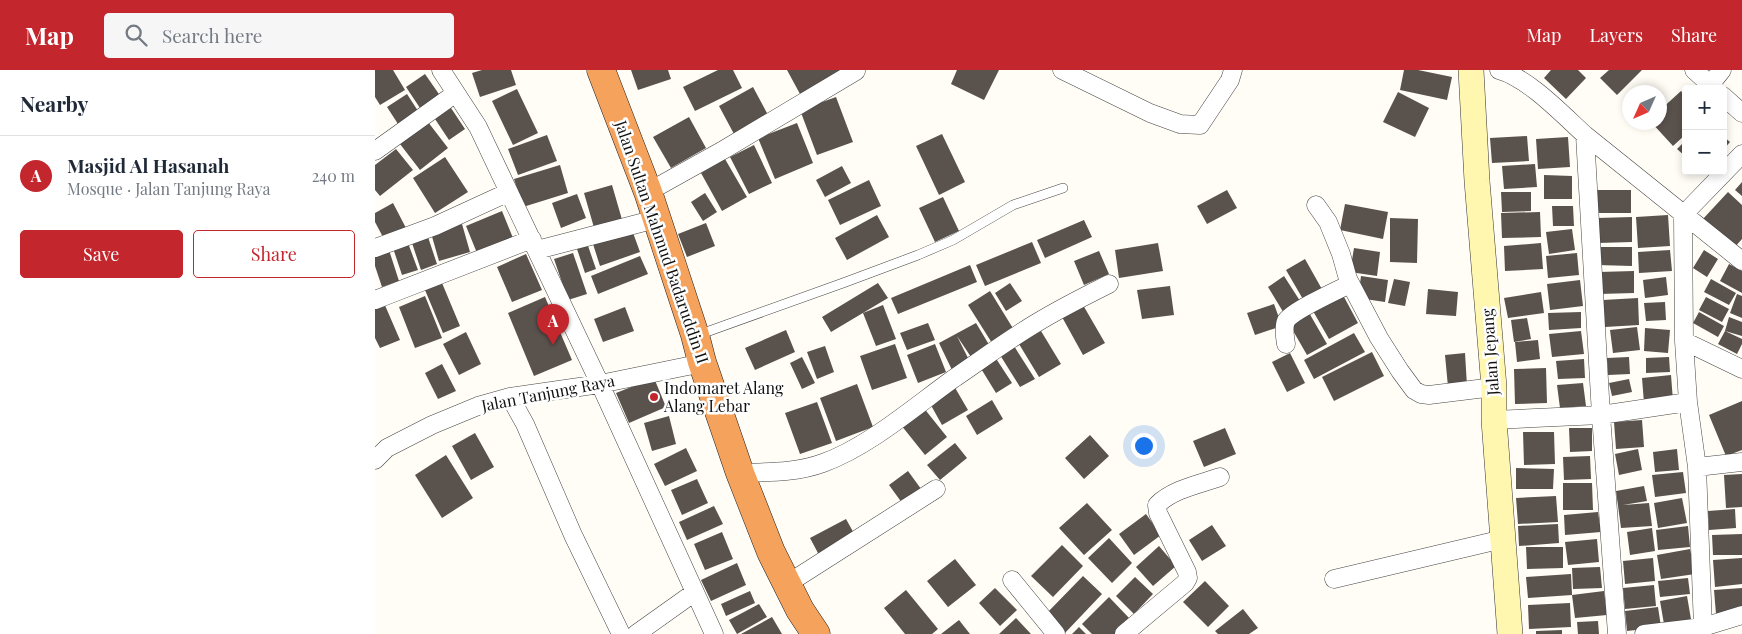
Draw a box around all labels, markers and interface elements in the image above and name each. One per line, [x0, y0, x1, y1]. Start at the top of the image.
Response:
search box [104, 13, 454, 58]
text: Map [25, 19, 74, 51]
icon: search [122, 21, 150, 49]
text: Search here [162, 22, 262, 48]
text: Map [1526, 23, 1561, 47]
text: Layers [1589, 23, 1643, 47]
text: Share [1671, 23, 1717, 47]
north arrow [1622, 85, 1667, 130]
map controls [1682, 85, 1727, 175]
button: + [1682, 85, 1727, 130]
text: Nearby [20, 89, 89, 117]
street label: Jalan Sultan Mahmud Badaruddin II [611, 116, 714, 366]
button: − [1682, 130, 1727, 175]
text: Masjid Al Hasanah [67, 152, 229, 178]
text: A [31, 165, 41, 186]
text: 240 m [312, 165, 355, 186]
text: Mosque · Jalan Tanjung Raya [67, 178, 271, 199]
button: Save [20, 230, 183, 278]
button: Share [193, 230, 355, 278]
pin: A [537, 304, 569, 345]
street label: Jalan Jepang [1476, 307, 1503, 397]
street label: Jalan Tanjung Raya [478, 369, 616, 416]
place label: Indomaret Alang Alang Lebar [663, 377, 784, 416]
marker: Indomaret Alang Alang Lebar [648, 391, 660, 403]
your location [1131, 433, 1157, 459]

